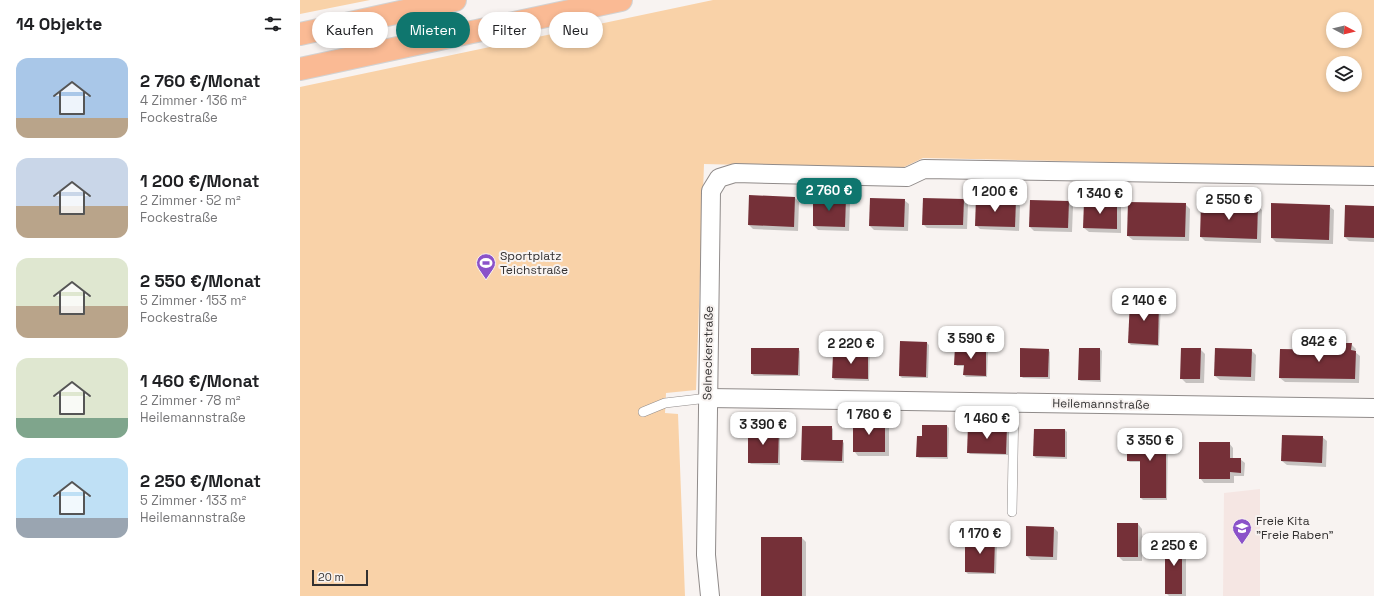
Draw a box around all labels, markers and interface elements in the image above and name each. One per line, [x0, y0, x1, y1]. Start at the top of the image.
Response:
chip: Kaufen [312, 12, 388, 48]
chip: Mieten [396, 12, 470, 48]
chip: Filter [478, 12, 541, 48]
chip: Neu [549, 12, 603, 48]
north arrow [1326, 12, 1362, 48]
map controls [1326, 12, 1362, 92]
text: 14 Objekte [16, 13, 102, 35]
icon: filters [262, 13, 284, 35]
button: layers [1326, 56, 1362, 92]
text: 2 760 €/Monat [140, 70, 261, 92]
icon: home [48, 74, 96, 122]
text: 4 Zimmer · 136 m² [140, 92, 247, 109]
text: Fockestraße [140, 109, 218, 126]
text: 1 200 €/Monat [140, 170, 259, 192]
icon: home [48, 174, 96, 222]
pin: 2 760 € [792, 178, 866, 212]
pin: 1 200 € [958, 179, 1032, 213]
pin: 1 340 € [1063, 181, 1137, 215]
text: 2 760 € [806, 182, 852, 199]
text: 1 200 € [972, 183, 1018, 200]
text: 1 340 € [1077, 185, 1123, 202]
pin: 2 550 € [1192, 187, 1266, 221]
text: 2 550 € [1205, 191, 1253, 208]
text: 2 Zimmer · 52 m² [140, 192, 241, 209]
text: Fockestraße [140, 209, 218, 226]
place label: Sportplatz Teichstraße [500, 248, 568, 278]
sports icon: Sportplatz Teichstraße [475, 252, 497, 280]
text: 2 550 €/Monat [140, 270, 261, 292]
icon: home [48, 274, 96, 322]
pin: 2 140 € [1107, 288, 1181, 322]
text: 5 Zimmer · 153 m² [140, 292, 246, 309]
text: 2 140 € [1121, 292, 1167, 309]
street label: Selneckerstraße [699, 306, 717, 400]
text: Fockestraße [140, 309, 218, 326]
pin: 3 590 € [934, 326, 1008, 360]
pin: 842 € [1291, 329, 1347, 363]
text: 3 590 € [947, 330, 995, 347]
pin: 2 220 € [814, 331, 888, 365]
text: 842 € [1301, 333, 1337, 350]
text: 2 220 € [827, 335, 875, 352]
text: 1 460 €/Monat [140, 370, 260, 392]
icon: home [48, 374, 96, 422]
text: 2 Zimmer · 78 m² [140, 392, 241, 409]
street label: Heilemannstraße [1052, 395, 1150, 413]
pin: 1 760 € [832, 402, 906, 436]
text: 1 760 € [847, 406, 891, 423]
pin: 1 460 € [950, 406, 1024, 440]
text: Heilemannstraße [140, 409, 246, 426]
text: 1 460 € [964, 410, 1010, 427]
pin: 3 390 € [726, 412, 800, 446]
text: 3 390 € [739, 416, 787, 433]
pin: 3 350 € [1113, 428, 1187, 462]
text: 3 350 € [1126, 432, 1174, 449]
text: 2 250 €/Monat [140, 470, 261, 492]
icon: home [48, 474, 96, 522]
text: 5 Zimmer · 133 m² [140, 492, 246, 509]
text: Heilemannstraße [140, 509, 246, 526]
place label: Freie Kita "Freie Raben" [1256, 513, 1334, 543]
school or university icon: Freie Kita "Freie Raben" [1231, 517, 1253, 545]
pin: 1 170 € [943, 521, 1017, 555]
text: 1 170 € [959, 525, 1001, 542]
pin: 2 250 € [1137, 533, 1211, 567]
text: 2 250 € [1150, 537, 1198, 554]
scale bar [312, 568, 368, 587]
text: 20 m [318, 570, 344, 584]

